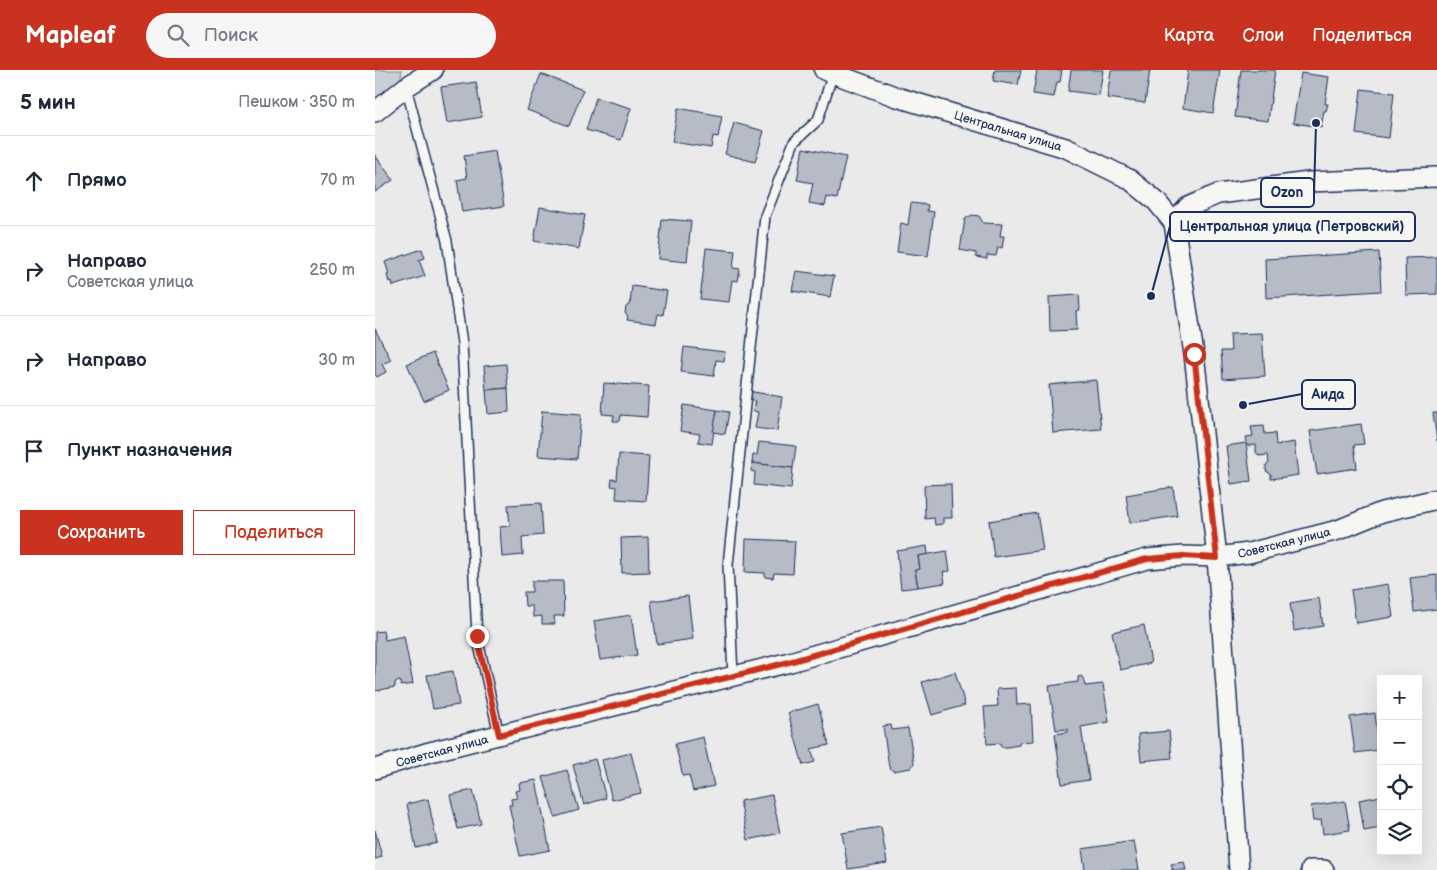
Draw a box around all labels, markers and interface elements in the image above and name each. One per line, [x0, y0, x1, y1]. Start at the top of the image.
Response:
search box [146, 13, 496, 58]
text: Mapleaf [25, 21, 116, 50]
icon: search [164, 21, 192, 49]
text: Поиск [204, 24, 258, 47]
text: Карта [1164, 25, 1214, 46]
text: Слои [1242, 25, 1284, 46]
text: Поделиться [1312, 25, 1412, 46]
text: 5 мин [20, 90, 76, 115]
text: Пешком · 350 m [238, 93, 355, 112]
street label: Центральная улица [952, 108, 1064, 155]
icon: ahead [20, 167, 48, 195]
text: Прямо [67, 169, 127, 192]
text: 70 m [320, 171, 355, 190]
callout: Ozon [1261, 178, 1314, 207]
text: Ozon [1271, 184, 1303, 201]
callout: Центральная улица (Петровский) [1170, 212, 1415, 241]
text: Центральная улица (Петровский) [1180, 218, 1405, 235]
text: Направо [67, 250, 147, 273]
icon: right [20, 257, 48, 285]
text: 250 m [309, 261, 355, 280]
text: Советская улица [67, 273, 194, 292]
route start [1183, 343, 1206, 366]
icon: right [20, 347, 48, 375]
text: Направо [67, 349, 147, 372]
text: 30 m [318, 351, 355, 370]
callout: Аида [1302, 380, 1355, 409]
text: Аида [1311, 386, 1345, 403]
icon: arrive [20, 437, 48, 465]
text: Пункт назначения [67, 439, 232, 462]
button: Сохранить [20, 510, 183, 555]
button: Поделиться [193, 510, 355, 555]
street label: Советская улица [1236, 525, 1332, 562]
route end [466, 625, 489, 648]
map controls [1377, 675, 1422, 855]
button: + [1377, 675, 1422, 720]
button: − [1377, 720, 1422, 765]
street label: Советская улица [394, 732, 490, 771]
button: locate [1377, 765, 1422, 810]
button: layers [1377, 810, 1422, 855]

